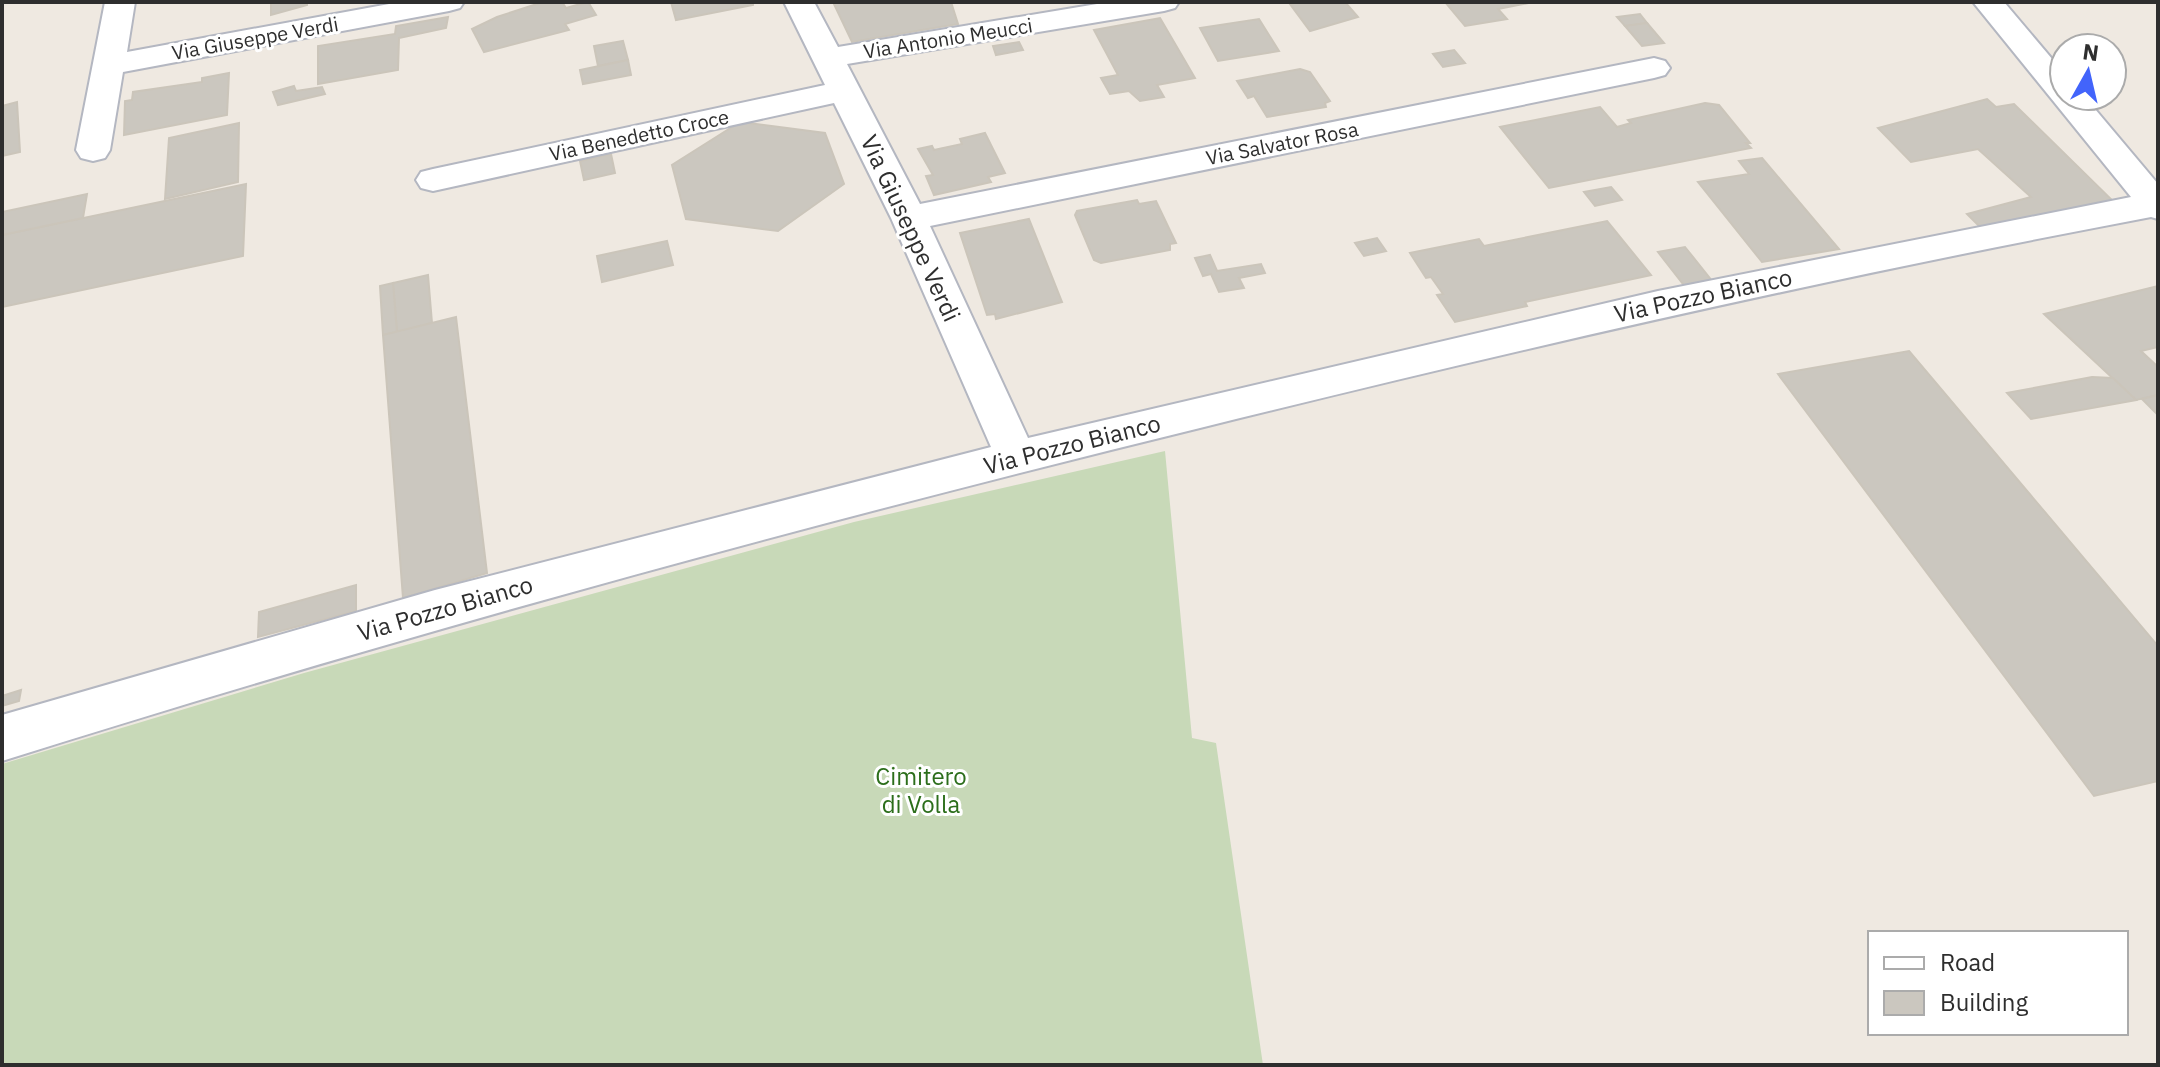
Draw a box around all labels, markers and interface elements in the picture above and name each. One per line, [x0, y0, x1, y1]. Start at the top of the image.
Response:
street label: Via Giuseppe Verdi [170, 10, 340, 66]
street label: Via Antonio Meucci [862, 11, 1034, 65]
north arrow [2048, 32, 2128, 112]
text: N [2081, 36, 2101, 67]
street label: Via Benedetto Croce [547, 103, 731, 167]
street label: Via Salvator Rosa [1203, 115, 1361, 171]
street label: Via Giuseppe Verdi [854, 129, 968, 327]
street label: Via Pozzo Bianco [1611, 261, 1795, 329]
street label: Via Pozzo Bianco [980, 407, 1164, 481]
street label: Via Pozzo Bianco [354, 568, 536, 648]
park label: Cimitero di Volla [875, 760, 967, 820]
legend [1868, 931, 2128, 1035]
text: Road [1940, 946, 1995, 978]
text: Building [1940, 986, 2028, 1018]

